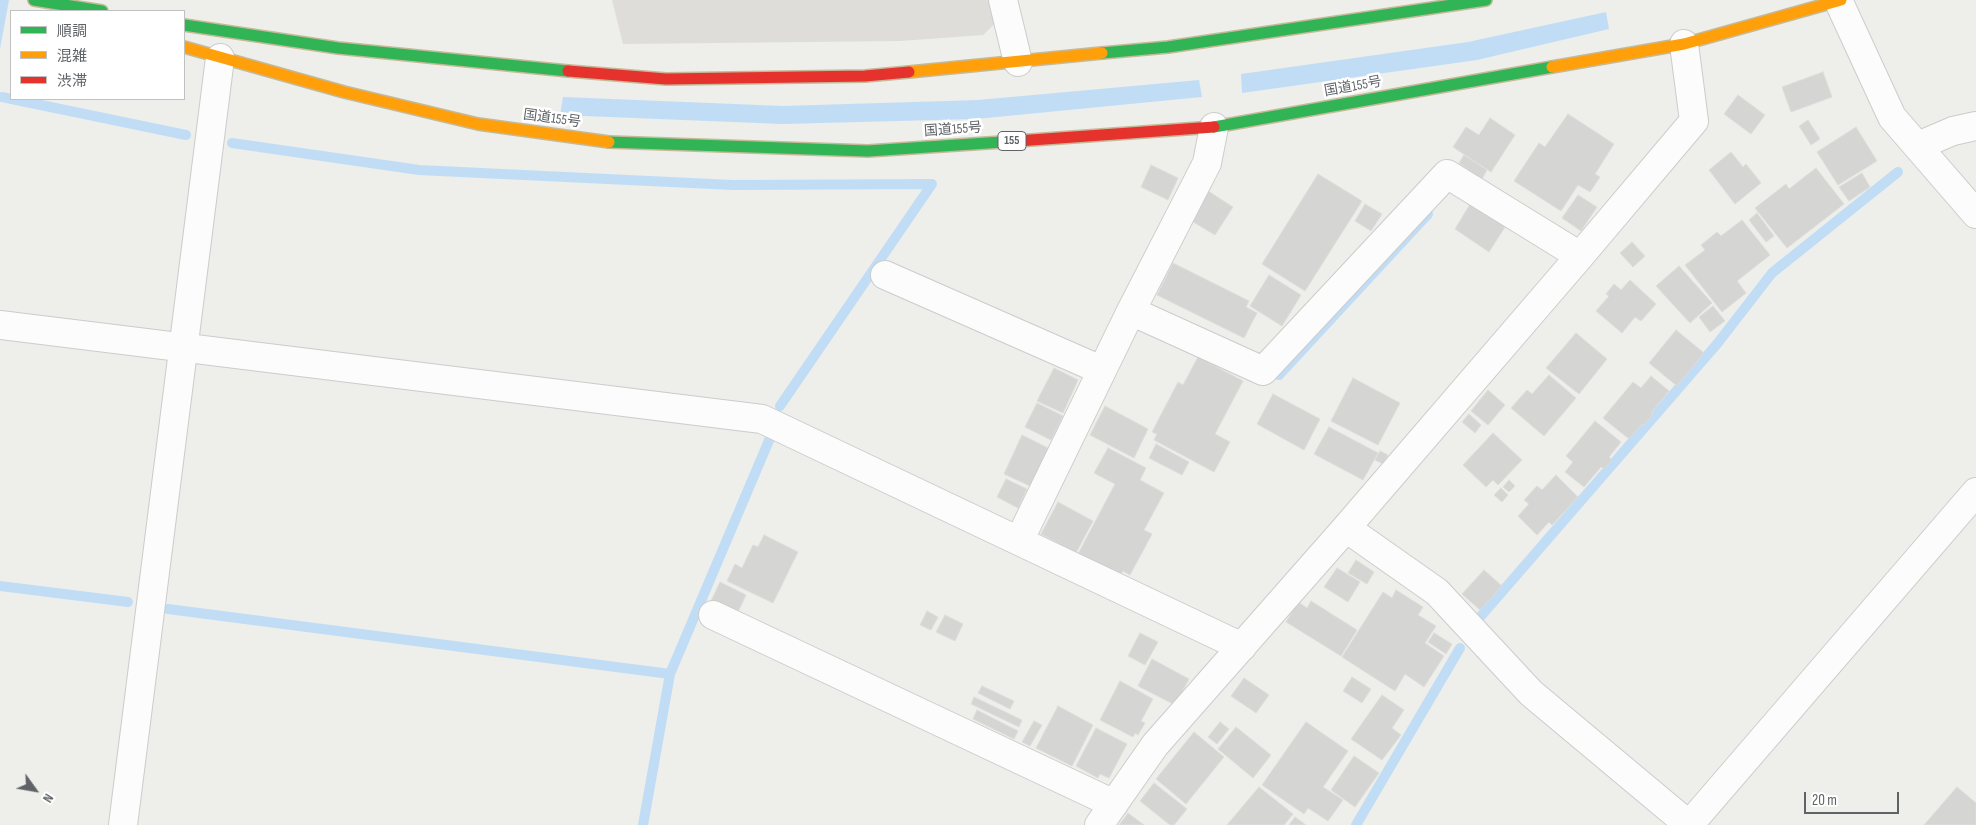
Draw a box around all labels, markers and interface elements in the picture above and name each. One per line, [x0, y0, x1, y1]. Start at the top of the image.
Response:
legend [10, 10, 185, 100]
text: 順調 [57, 22, 87, 41]
text: 混雑 [57, 47, 87, 66]
text: 渋滞 [57, 72, 87, 91]
street label: 国道155号 [1323, 74, 1383, 100]
street label: 国道155号 [522, 107, 582, 131]
street label: 国道155号 [923, 120, 983, 140]
road number: 155 [998, 132, 1026, 150]
north arrow [10, 765, 60, 815]
scale bar [1806, 782, 1901, 814]
text: N [39, 791, 57, 806]
text: 20 m [1812, 791, 1837, 810]

